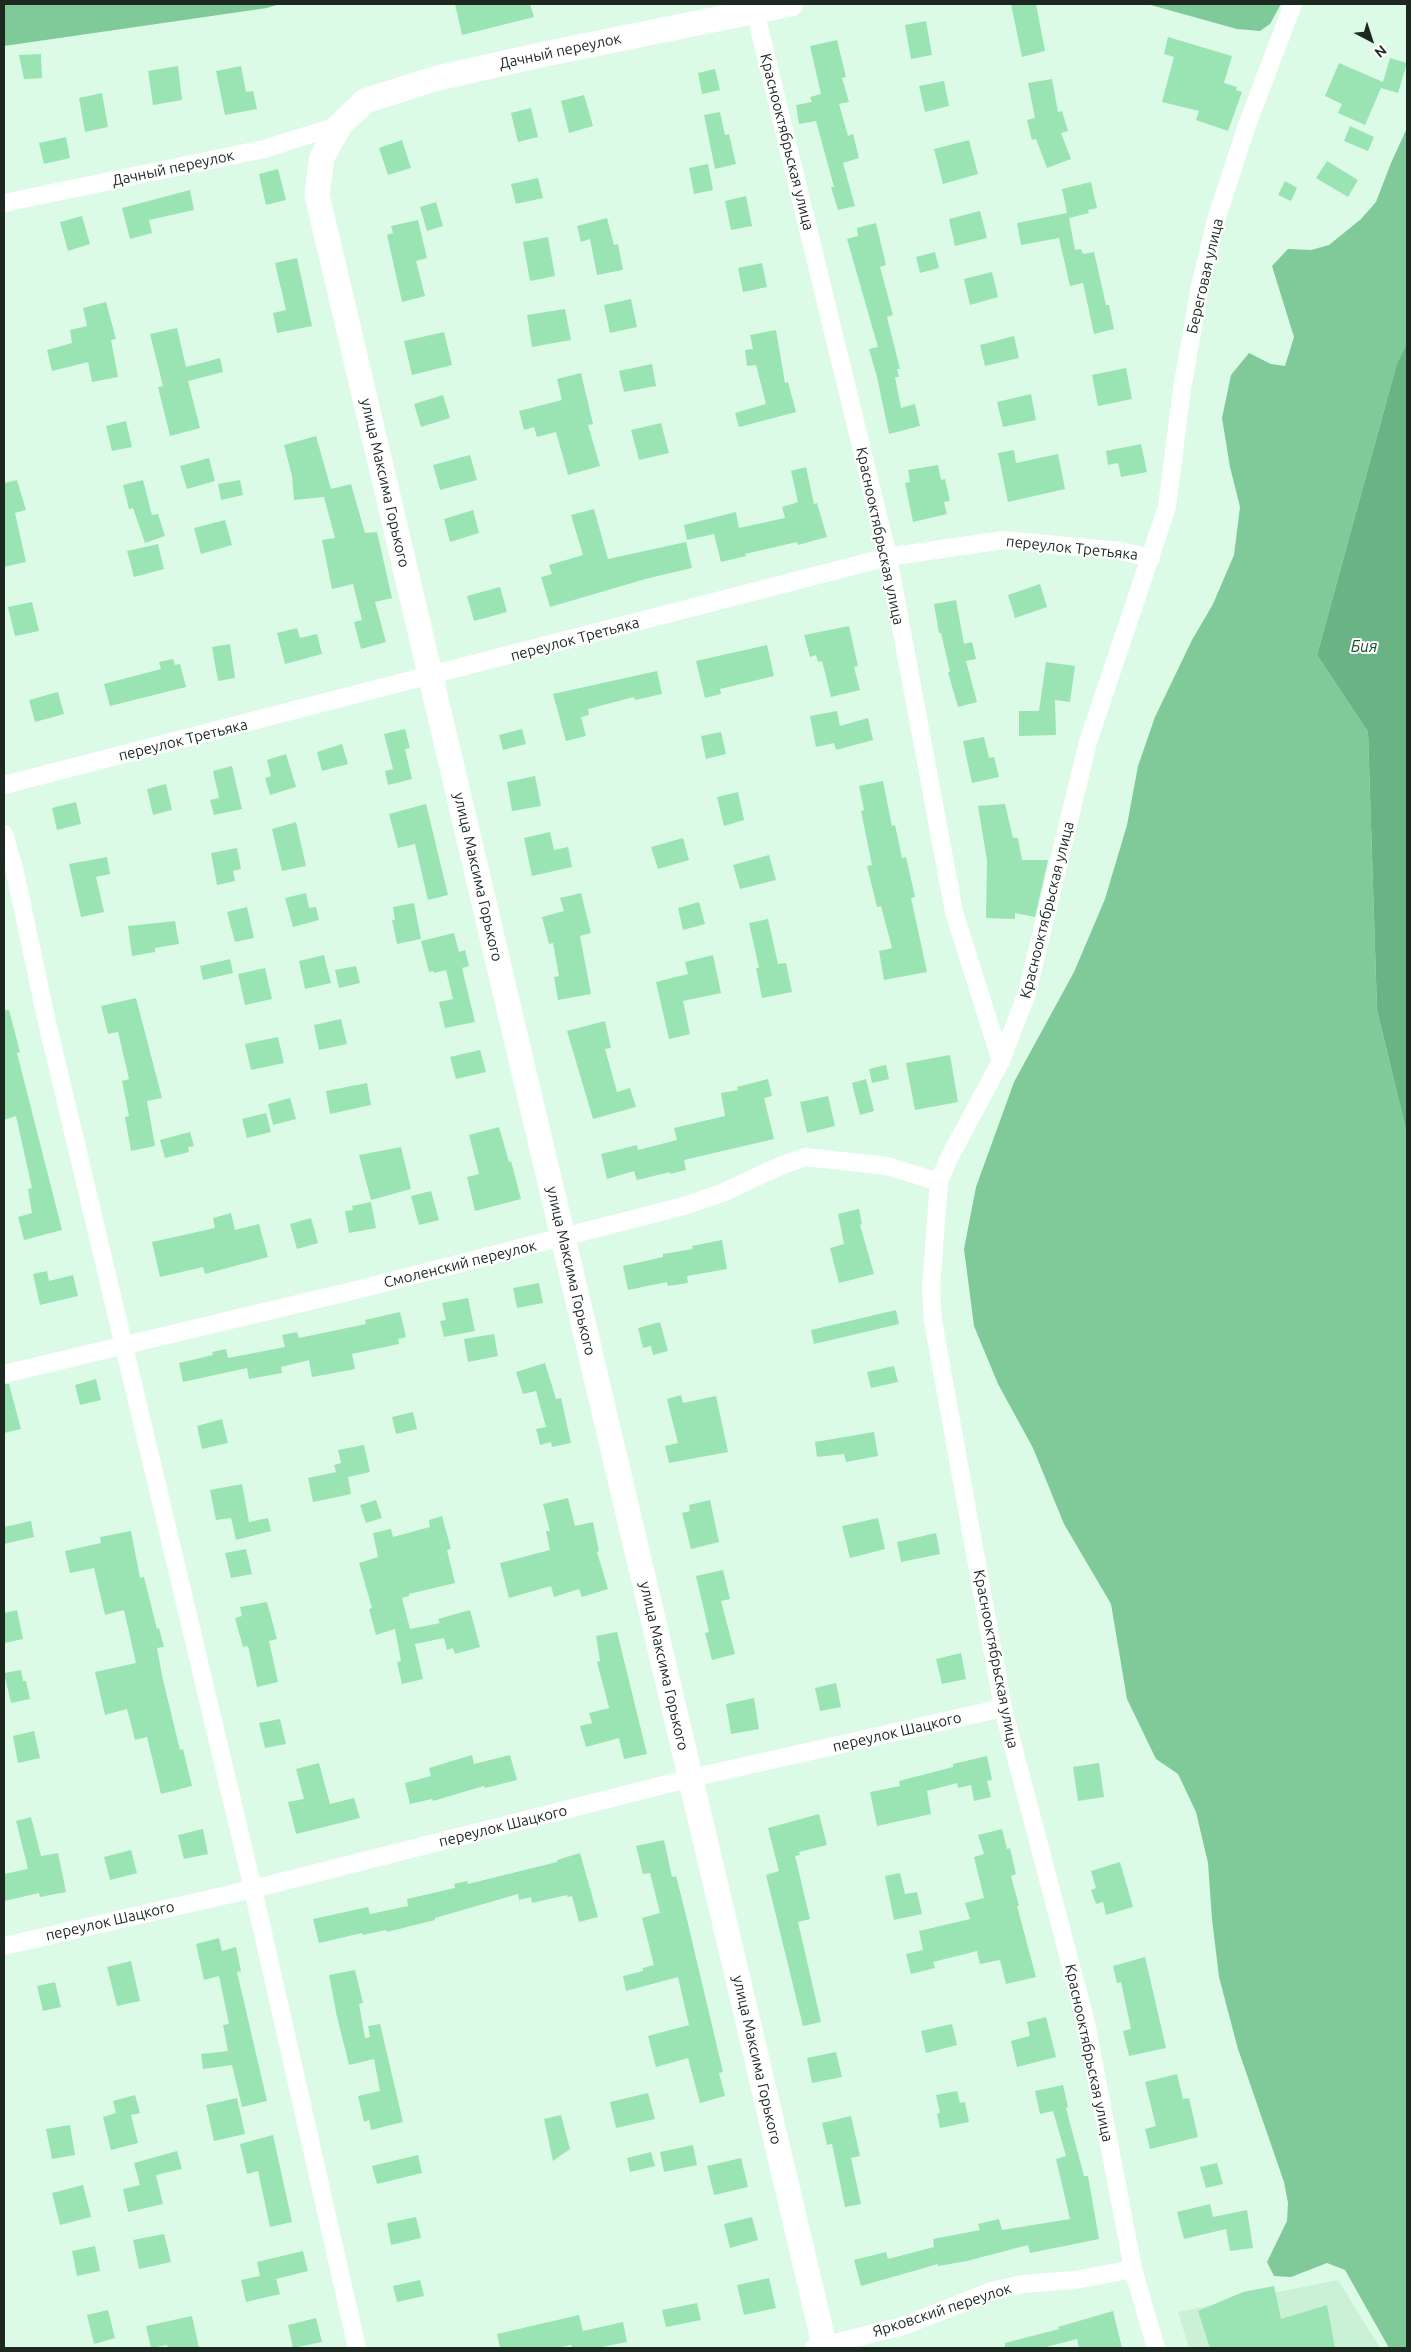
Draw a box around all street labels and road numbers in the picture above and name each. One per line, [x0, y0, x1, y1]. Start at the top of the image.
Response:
street label: Дачный переулок [497, 29, 623, 73]
street label: Краснооктябрьская улица [756, 52, 818, 232]
street label: Дачный переулок [110, 146, 236, 190]
street label: Береговая улица [1183, 217, 1227, 335]
street label: улица Максима Горького [357, 397, 413, 569]
street label: Краснооктябрьская улица [852, 445, 908, 627]
street label: переулок Третьяка [1005, 532, 1139, 564]
street label: переулок Третьяка [509, 613, 641, 665]
street label: переулок Третьяка [117, 715, 249, 765]
street label: улица Максима Горького [450, 791, 506, 963]
street label: Краснооктябрьская улица [1016, 820, 1078, 1000]
street label: улица Максима Горького [543, 1185, 599, 1357]
street label: Смоленский переулок [382, 1236, 538, 1292]
street label: Краснооктябрьская улица [970, 1568, 1022, 1750]
street label: улица Максима Горького [636, 1580, 692, 1752]
street label: переулок Шацкого [831, 1708, 963, 1756]
street label: переулок Шацкого [437, 1801, 569, 1851]
street label: переулок Шацкого [44, 1897, 176, 1945]
street label: Краснооктябрьская улица [1061, 1962, 1117, 2144]
street label: улица Максима Горького [729, 1974, 785, 2146]
street label: Ярковский переулок [870, 2279, 1014, 2341]

